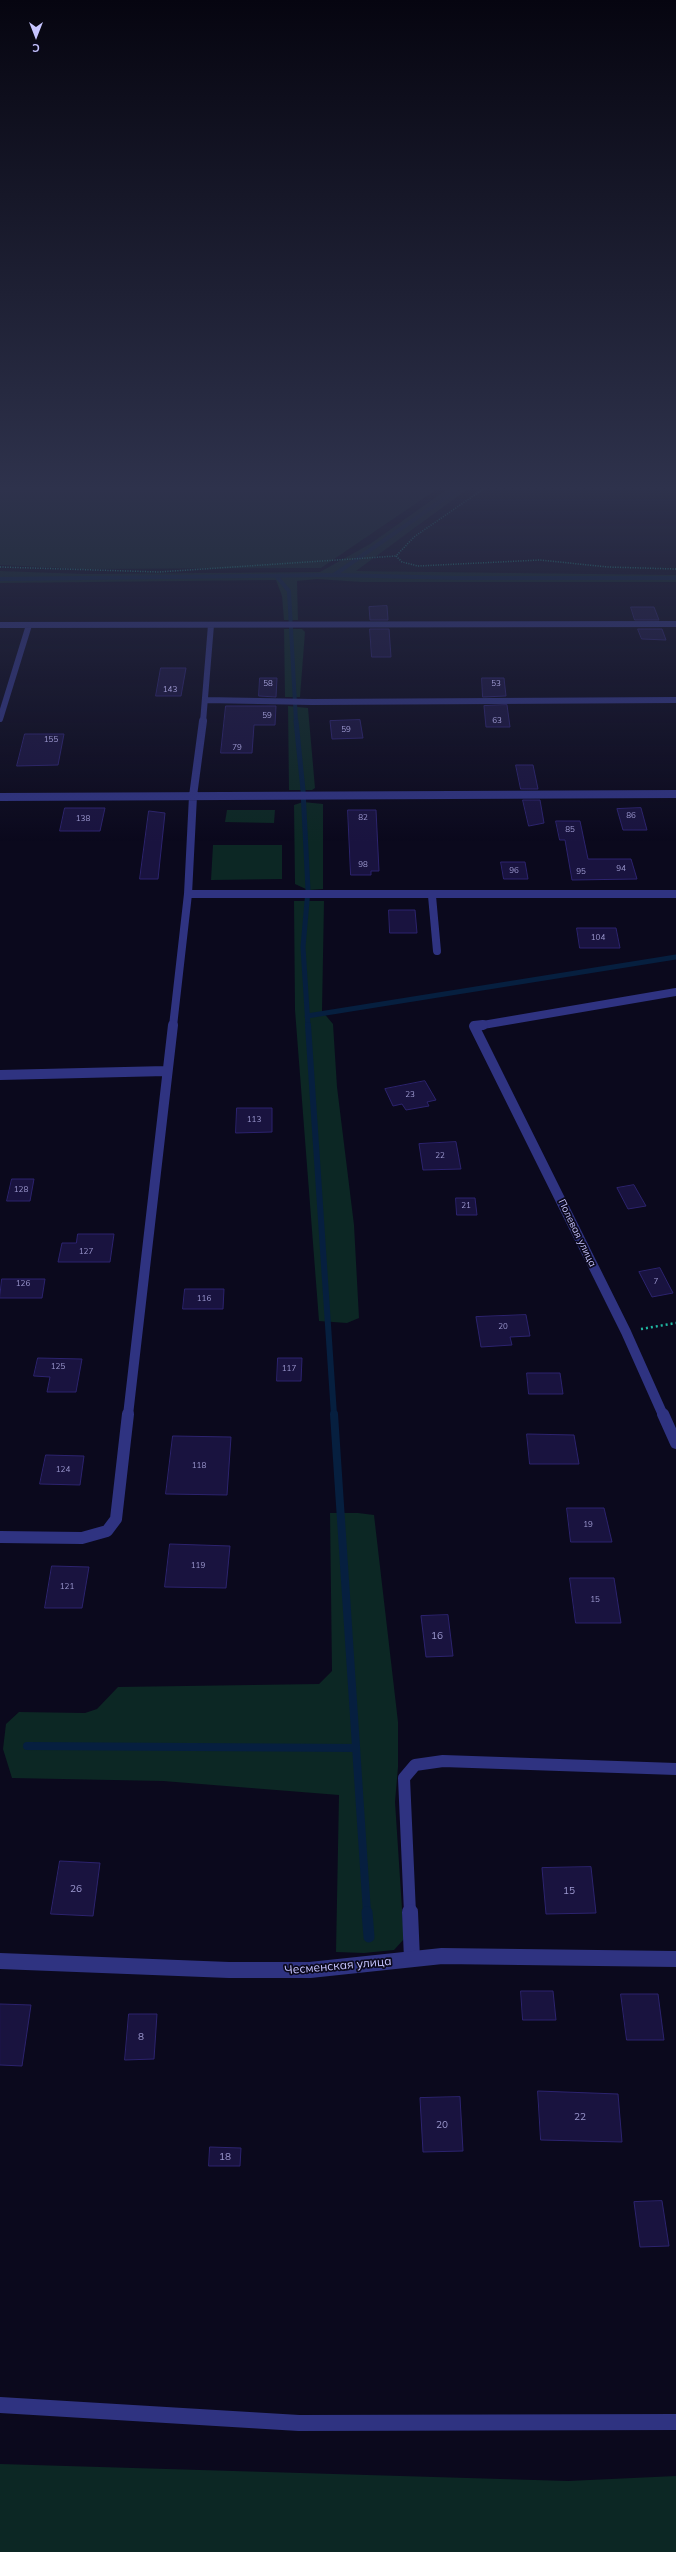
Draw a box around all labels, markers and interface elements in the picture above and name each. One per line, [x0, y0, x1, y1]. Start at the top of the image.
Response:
north arrow [16, 16, 56, 56]
text: С [32, 41, 40, 55]
house number: 58 [263, 679, 273, 689]
house number: 53 [491, 679, 501, 689]
house number: 143 [163, 685, 177, 695]
house number: 59 [262, 711, 272, 721]
house number: 63 [492, 716, 502, 726]
house number: 59 [341, 725, 351, 735]
house number: 155 [44, 735, 58, 745]
house number: 79 [232, 743, 242, 753]
house number: 86 [626, 811, 636, 821]
house number: 82 [358, 813, 368, 823]
house number: 138 [76, 814, 90, 824]
house number: 85 [565, 825, 575, 835]
house number: 98 [358, 860, 368, 870]
house number: 94 [616, 864, 626, 874]
house number: 96 [509, 866, 519, 876]
house number: 95 [576, 867, 586, 877]
house number: 104 [591, 933, 605, 943]
house number: 23 [405, 1090, 415, 1100]
house number: 113 [247, 1115, 261, 1125]
house number: 22 [435, 1151, 445, 1161]
house number: 128 [14, 1185, 28, 1195]
street label: Полевая улица [555, 1197, 599, 1269]
house number: 21 [461, 1201, 471, 1211]
house number: 127 [79, 1247, 93, 1257]
house number: 7 [654, 1277, 658, 1287]
house number: 126 [16, 1279, 30, 1289]
house number: 116 [197, 1294, 211, 1304]
house number: 20 [498, 1322, 508, 1332]
house number: 125 [51, 1362, 65, 1372]
house number: 117 [282, 1364, 296, 1374]
house number: 118 [192, 1461, 206, 1471]
house number: 124 [56, 1465, 70, 1475]
house number: 19 [583, 1520, 593, 1530]
house number: 119 [191, 1561, 205, 1571]
house number: 121 [60, 1582, 74, 1592]
house number: 15 [590, 1595, 600, 1605]
house number: 16 [431, 1630, 443, 1642]
house number: 26 [70, 1883, 82, 1895]
house number: 15 [563, 1885, 575, 1897]
street label: Чесменская улица [284, 1954, 392, 1978]
house number: 8 [138, 2031, 144, 2043]
house number: 22 [574, 2111, 586, 2123]
house number: 20 [436, 2119, 448, 2131]
house number: 18 [219, 2151, 231, 2163]

